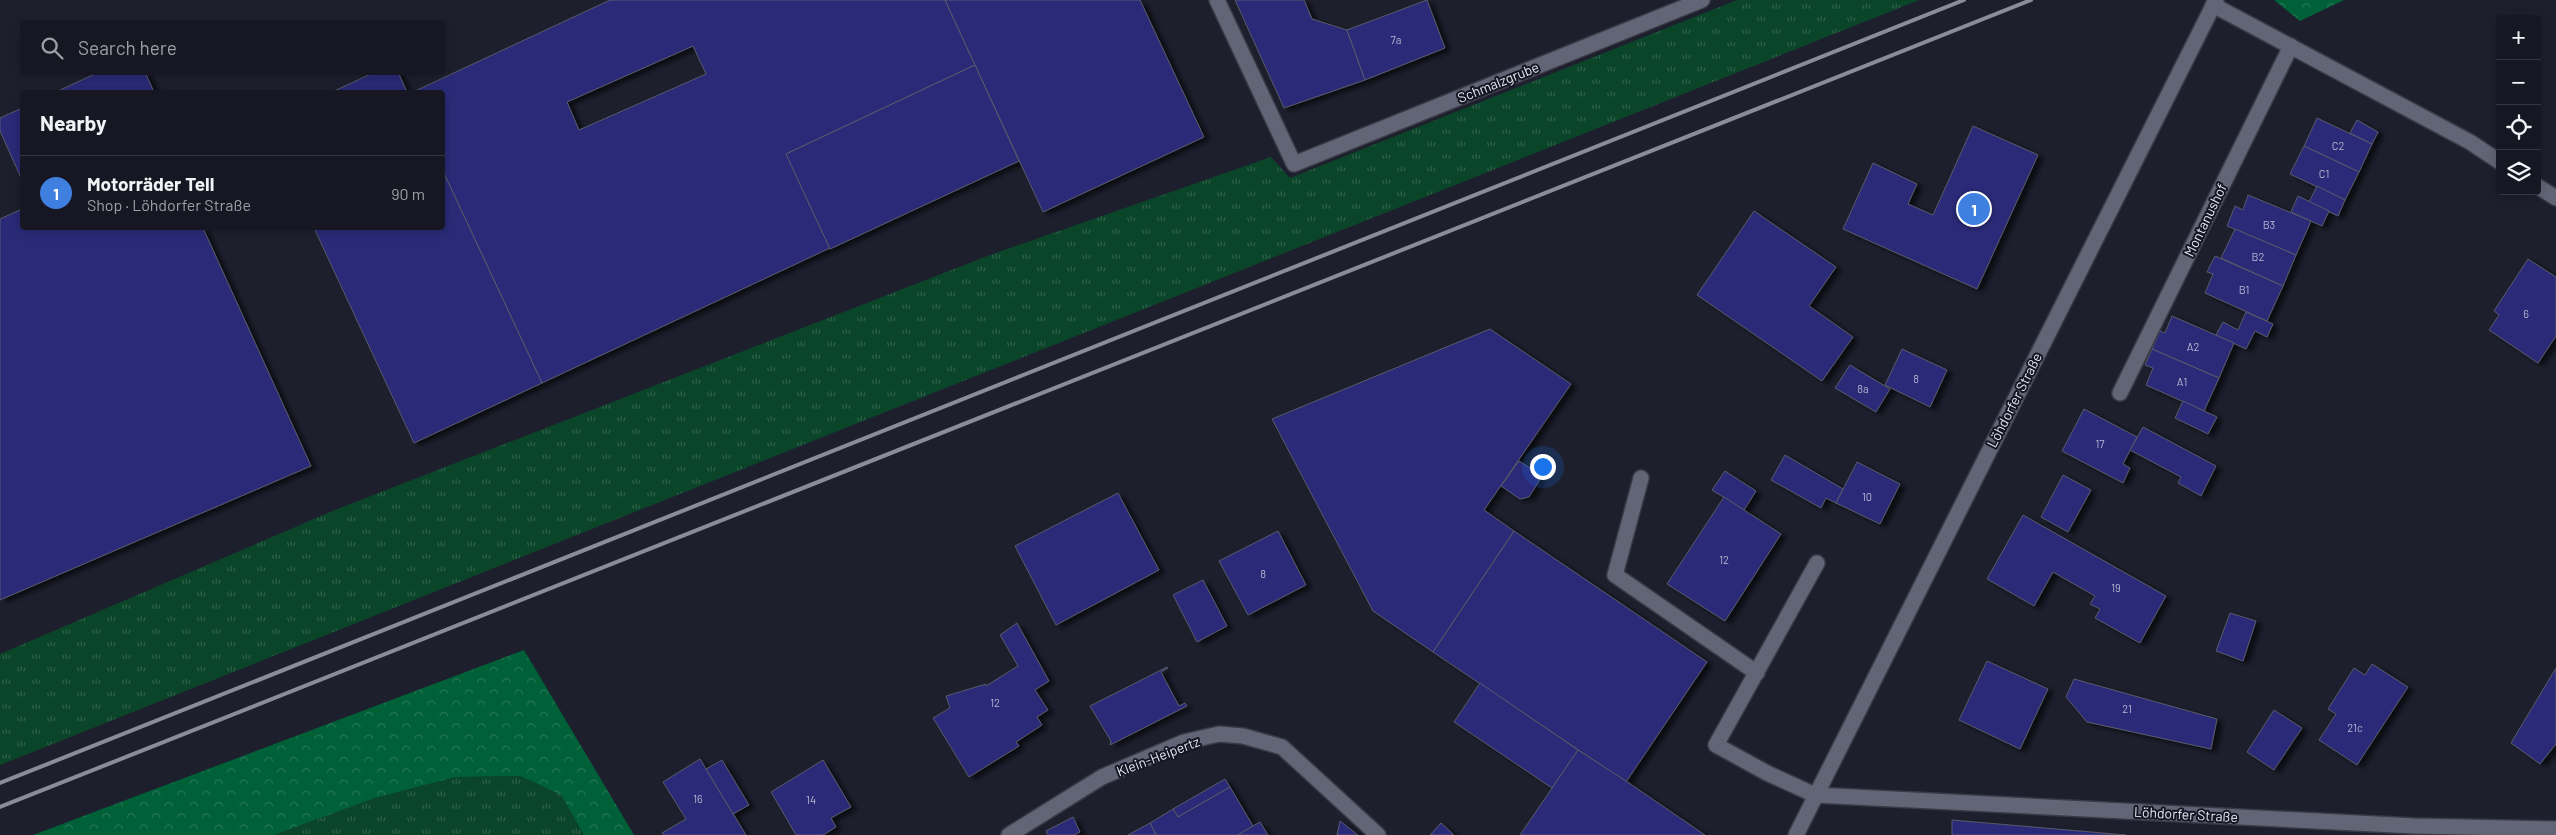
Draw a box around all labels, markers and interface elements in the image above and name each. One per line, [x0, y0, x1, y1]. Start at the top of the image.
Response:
map controls [2496, 15, 2541, 195]
button: + [2496, 15, 2541, 60]
search box [20, 20, 445, 75]
house number: 7a [1391, 33, 1401, 46]
icon: search [38, 34, 66, 62]
text: Search here [78, 36, 177, 59]
street label: Schmalzgrube [1455, 58, 1541, 106]
button: − [2496, 60, 2541, 105]
button: locate [2496, 105, 2541, 150]
text: Nearby [40, 110, 106, 135]
house number: C2 [2332, 139, 2344, 152]
button: layers [2496, 150, 2541, 195]
house number: C1 [2319, 167, 2329, 180]
text: Motorräder Tell [87, 172, 214, 195]
street label: Montanushof [2180, 181, 2230, 259]
text: 1 [53, 184, 59, 203]
text: 90 m [391, 184, 425, 203]
pin: 1 [1958, 190, 1990, 228]
text: Shop · Löhdorfer Straße [87, 195, 251, 214]
house number: B3 [2263, 218, 2275, 231]
house number: B2 [2252, 250, 2264, 263]
house number: B1 [2239, 283, 2249, 296]
house number: 6 [2523, 307, 2529, 320]
house number: A2 [2187, 340, 2199, 353]
street label: Löhdorfer Straße [1983, 350, 2045, 450]
house number: 8 [1913, 372, 1919, 385]
house number: A1 [2177, 375, 2187, 388]
house number: 8a [1857, 382, 1869, 395]
house number: 17 [2095, 437, 2105, 450]
your location [1530, 454, 1556, 480]
house number: 10 [1862, 490, 1872, 503]
house number: 12 [1719, 553, 1729, 566]
house number: 8 [1260, 567, 1266, 580]
house number: 19 [2111, 581, 2121, 594]
house number: 12 [990, 696, 1000, 709]
house number: 21 [2122, 702, 2132, 715]
house number: 21c [2347, 721, 2363, 734]
street label: Klein-Heipertz [1114, 732, 1202, 780]
house number: 16 [693, 792, 703, 805]
house number: 14 [806, 793, 816, 806]
street label: Löhdorfer Straße [2134, 803, 2238, 825]

